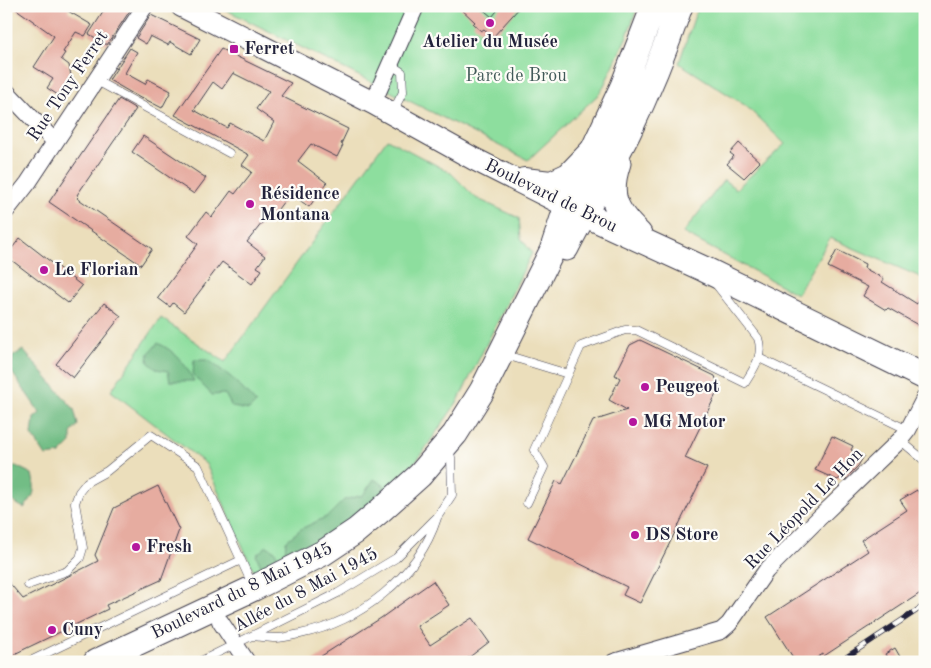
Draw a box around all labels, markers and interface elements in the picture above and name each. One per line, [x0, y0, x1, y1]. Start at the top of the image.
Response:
marker: Atelier du Musée [484, 17, 496, 29]
street label: Rue Tony Ferret [24, 27, 112, 145]
place label: Atelier du Musée [422, 33, 558, 51]
place label: Ferret [244, 40, 295, 58]
marker: Ferret [228, 43, 240, 55]
park label: Parc de Brou [465, 67, 567, 85]
street label: Boulevard de Brou [482, 156, 620, 236]
place label: Résidence Montana [260, 185, 340, 224]
marker: Résidence Montana [244, 198, 256, 210]
place label: Le Florian [54, 261, 139, 279]
marker: Le Florian [38, 264, 50, 276]
place label: Peugeot [655, 378, 720, 396]
marker: Peugeot [639, 381, 651, 393]
place label: MG Motor [643, 413, 726, 431]
marker: MG Motor [627, 416, 639, 428]
street label: Rue Léopold Le Hon [742, 445, 867, 573]
place label: DS Store [645, 526, 718, 544]
marker: DS Store [629, 529, 641, 541]
place label: Fresh [146, 538, 192, 556]
street label: Boulevard du 8 Mai 1945 [149, 539, 335, 643]
marker: Fresh [130, 541, 142, 553]
street label: Allée du 8 Mai 1945 [231, 544, 381, 636]
place label: Cuny [62, 621, 103, 639]
marker: Cuny [46, 624, 58, 636]

